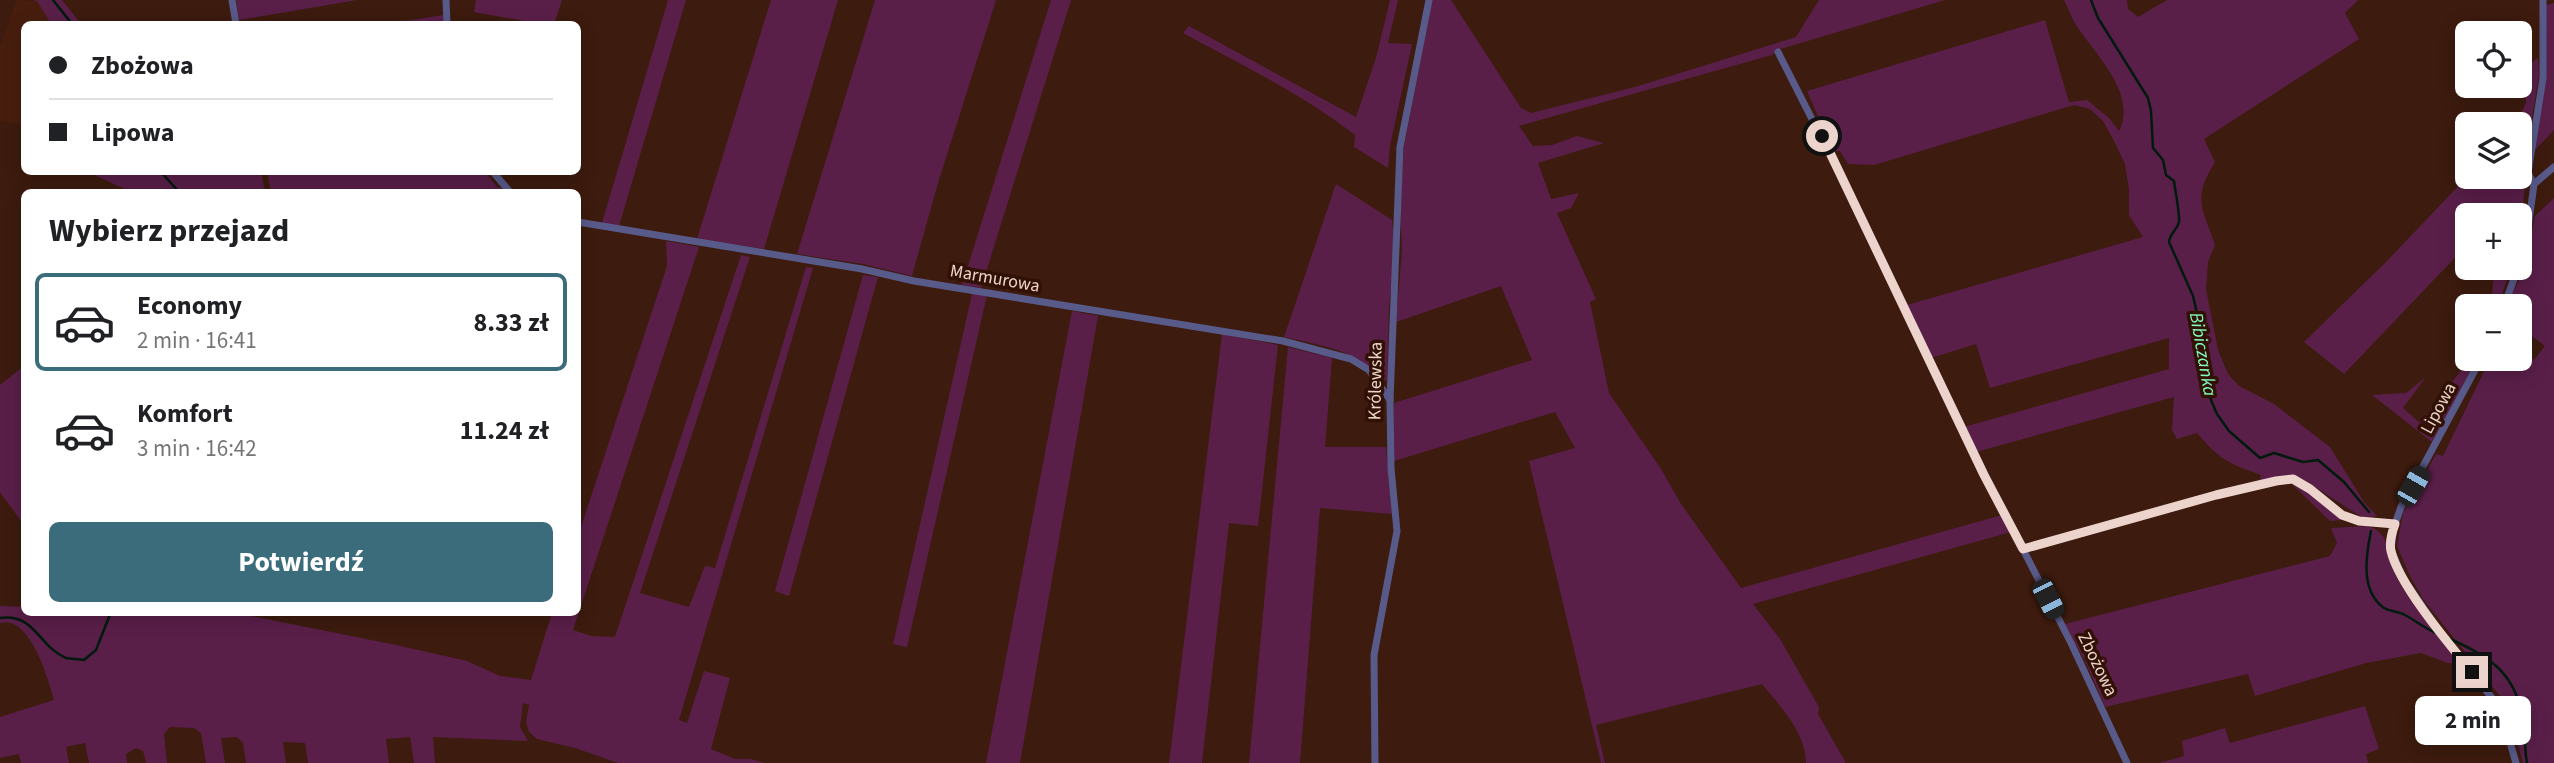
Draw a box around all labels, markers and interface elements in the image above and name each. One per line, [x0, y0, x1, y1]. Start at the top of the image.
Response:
map controls [2455, 21, 2532, 371]
button: locate [2455, 21, 2532, 98]
text: Zbożowa [91, 47, 194, 84]
button: layers [2455, 112, 2532, 189]
text: Lipowa [91, 114, 174, 151]
route start [1806, 120, 1838, 152]
button: + [2455, 203, 2532, 280]
text: Wybierz przejazd [49, 208, 289, 254]
street label: Marmurowa [948, 258, 1042, 299]
text: Economy [137, 287, 242, 324]
icon: car [53, 291, 116, 354]
button: − [2455, 294, 2532, 371]
text: 8.33 zł [474, 304, 549, 341]
water label: Bibiczanka [2182, 310, 2223, 398]
text: 2 min · 16:41 [137, 324, 257, 357]
street label: Królewska [1362, 342, 1389, 420]
street label: Lipowa [2415, 378, 2462, 438]
text: Komfort [137, 395, 233, 432]
icon: car [53, 399, 116, 462]
text: 11.24 zł [460, 412, 549, 449]
text: 3 min · 16:42 [137, 432, 257, 465]
car [2394, 463, 2433, 509]
button: Potwierdź [49, 522, 553, 602]
car [2030, 576, 2067, 622]
street label: Zbożowa [2071, 628, 2124, 700]
route end [2456, 656, 2488, 688]
callout: 2 min [2414, 696, 2530, 746]
text: 2 min [2445, 704, 2501, 737]

